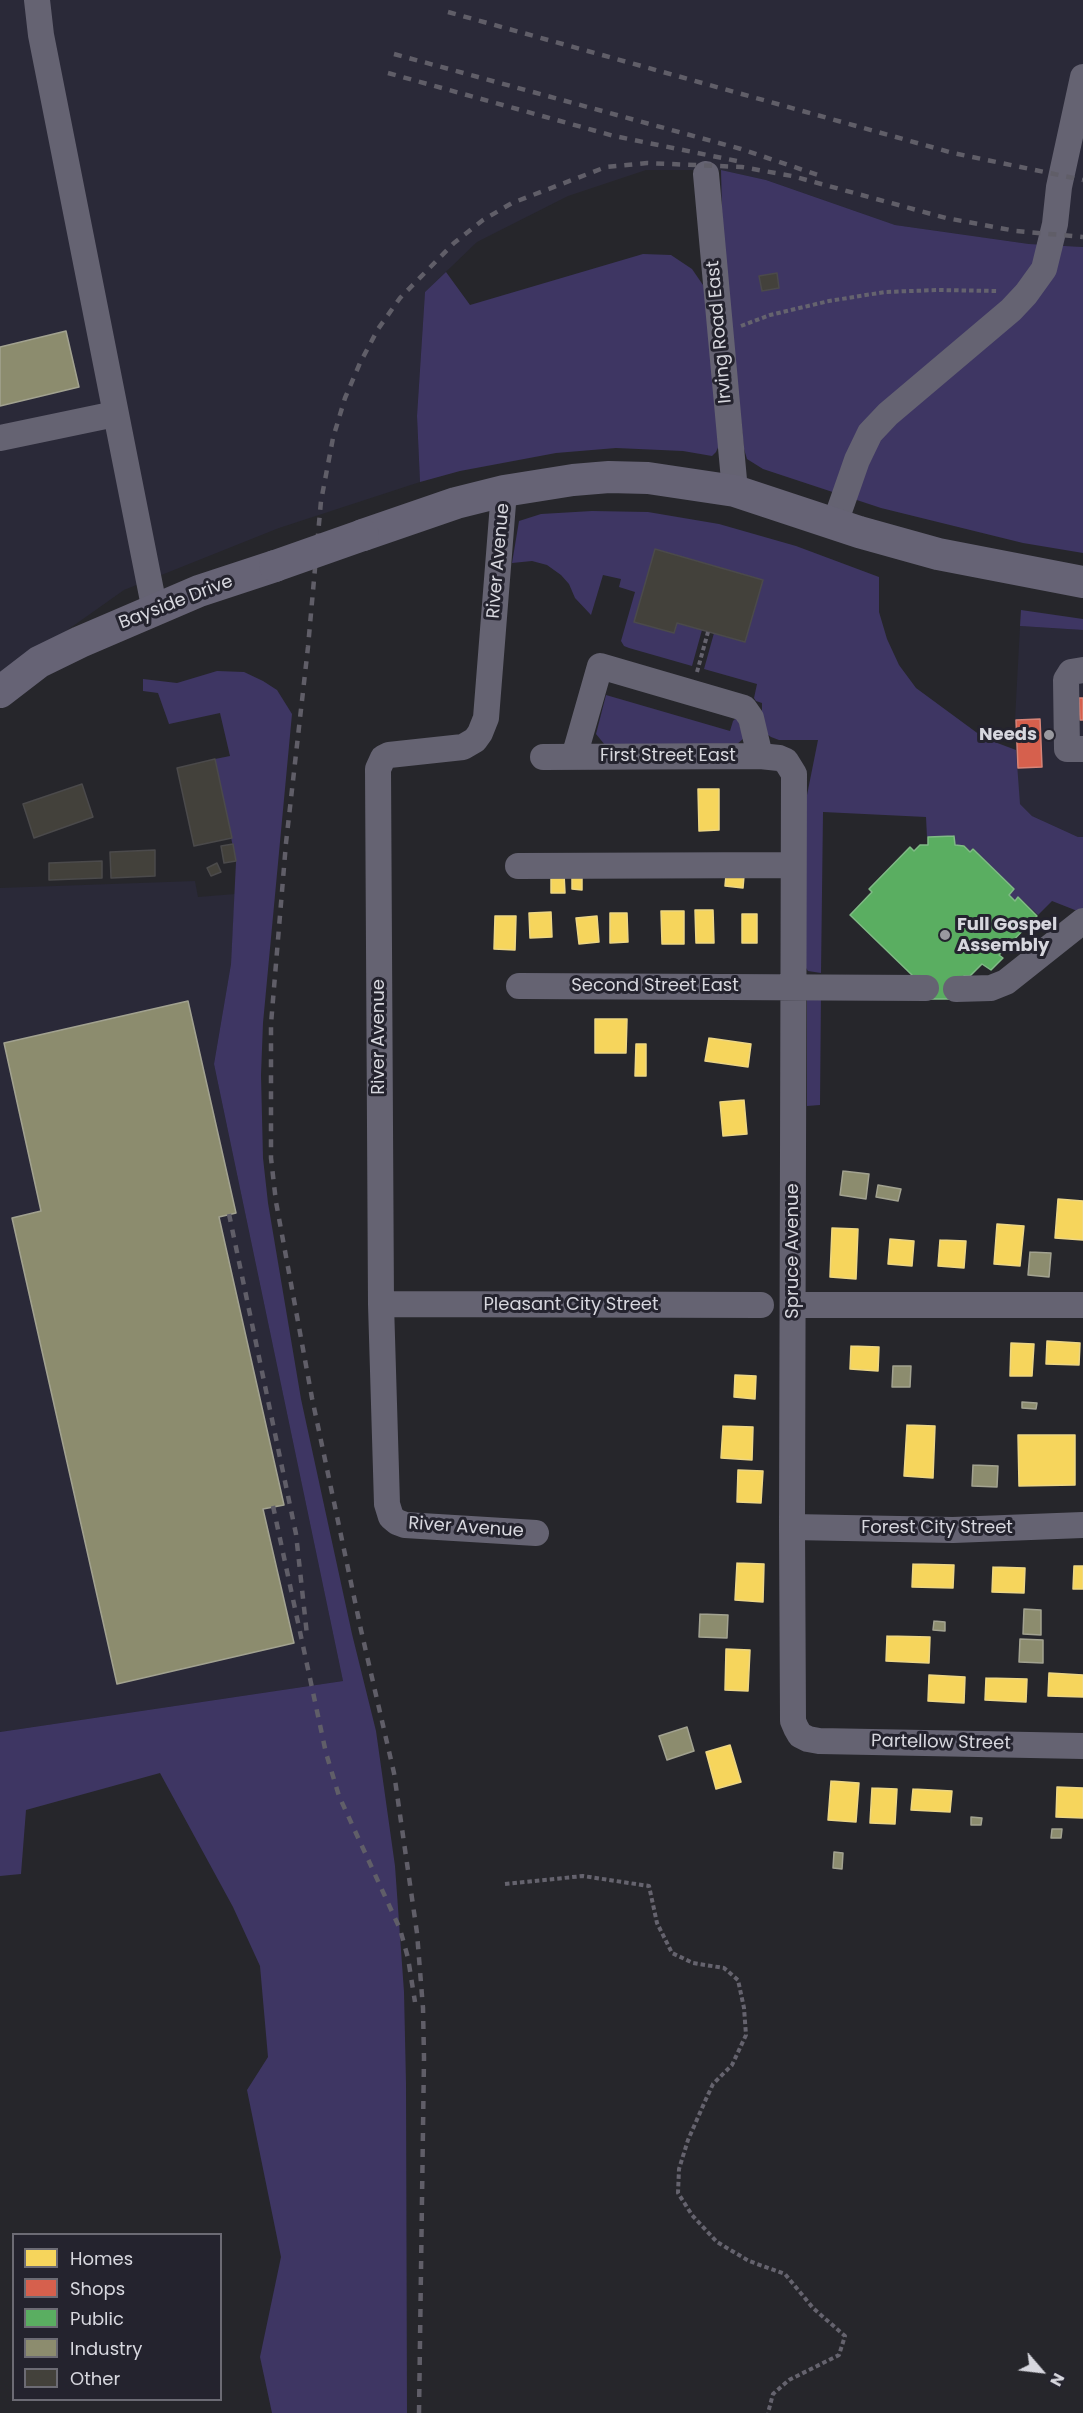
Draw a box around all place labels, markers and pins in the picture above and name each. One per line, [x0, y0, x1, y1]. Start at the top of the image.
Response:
place label: Needs [979, 724, 1037, 746]
marker: Needs [1042, 728, 1056, 742]
place label: Full Gospel Assembly [957, 914, 1057, 956]
marker: Full Gospel Assembly [938, 928, 952, 942]

